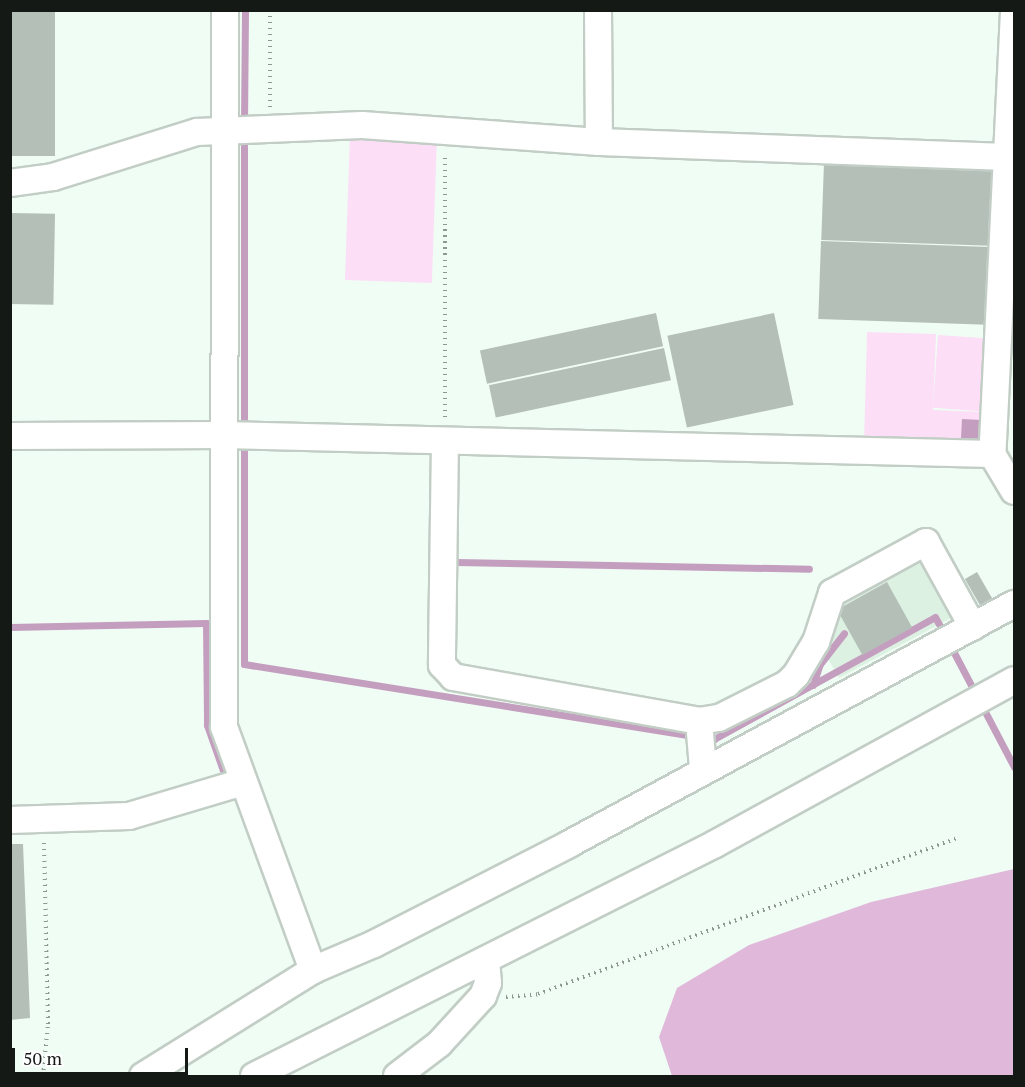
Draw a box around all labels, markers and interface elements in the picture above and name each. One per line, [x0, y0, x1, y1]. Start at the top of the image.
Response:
scale bar [15, 1036, 190, 1074]
text: 50 m [23, 1046, 62, 1070]

